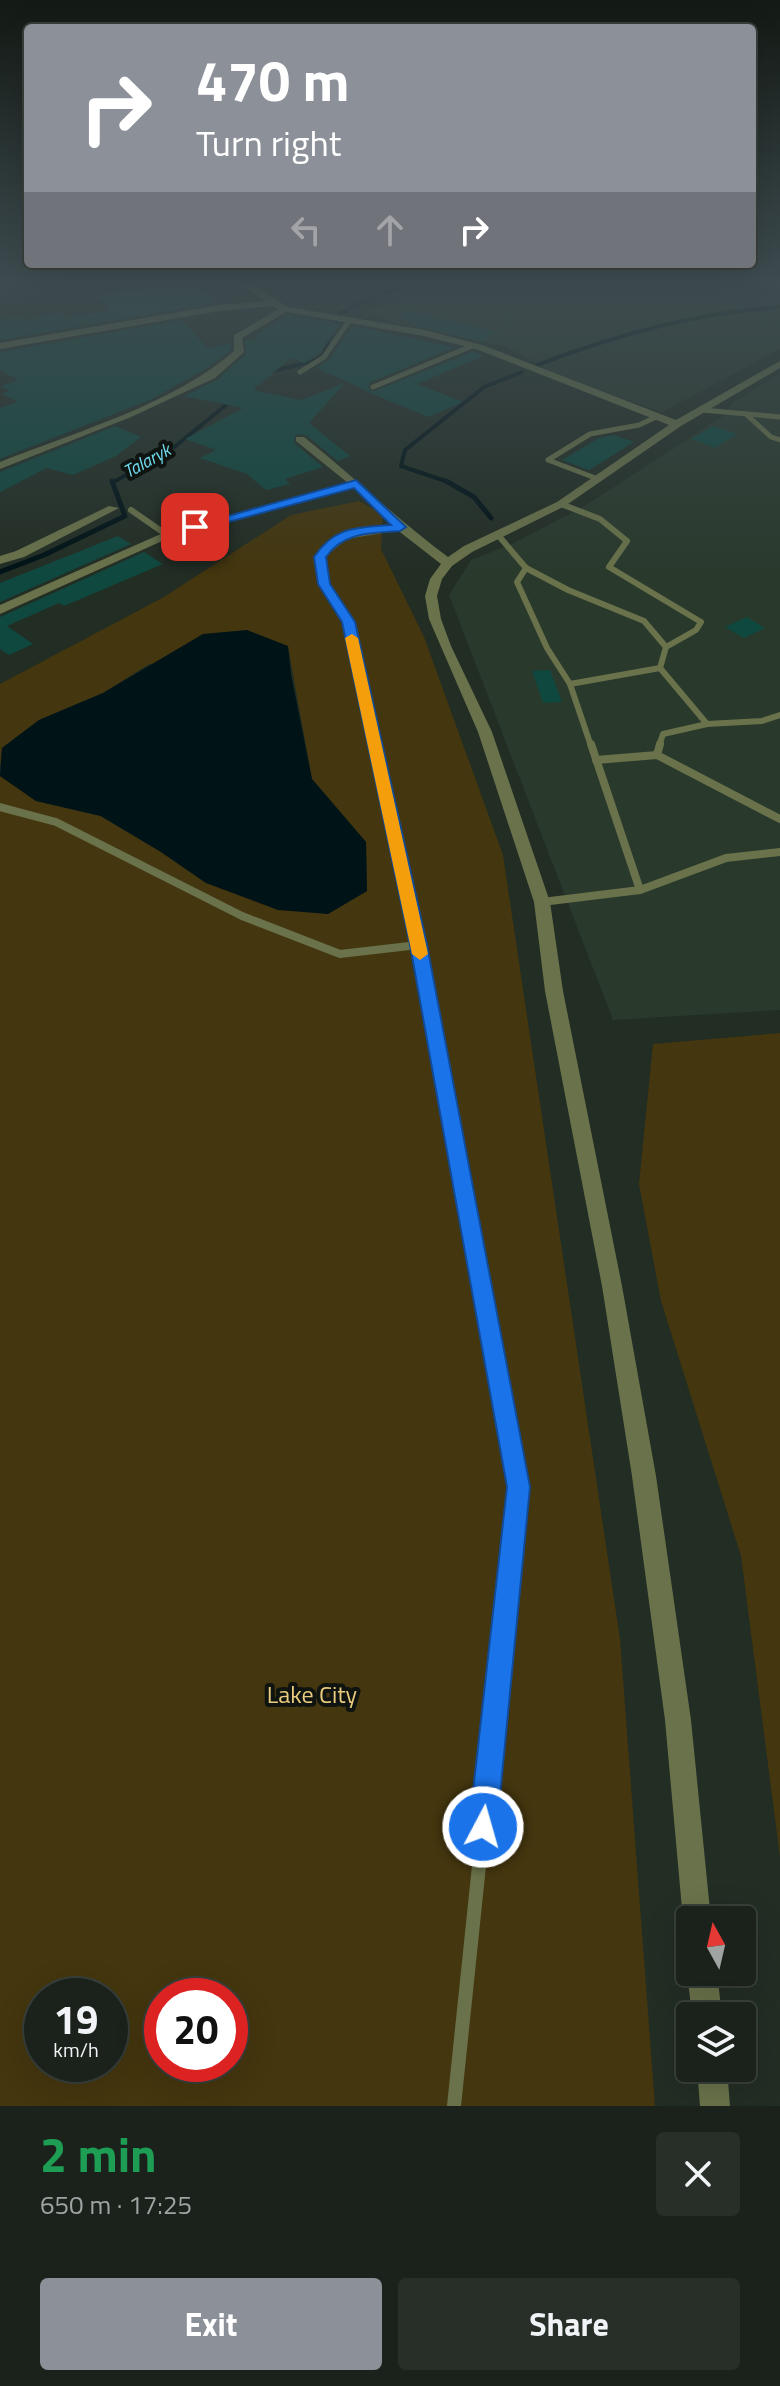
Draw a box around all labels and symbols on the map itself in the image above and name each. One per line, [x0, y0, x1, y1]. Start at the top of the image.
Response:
water label: Talaryk [118, 435, 177, 485]
pin [161, 493, 229, 561]
park label: Lake City [267, 1676, 358, 1712]
position arrow [441, 1785, 525, 1869]
north arrow [676, 1906, 756, 1986]
speed limit sign: 20 [144, 1978, 248, 2082]

